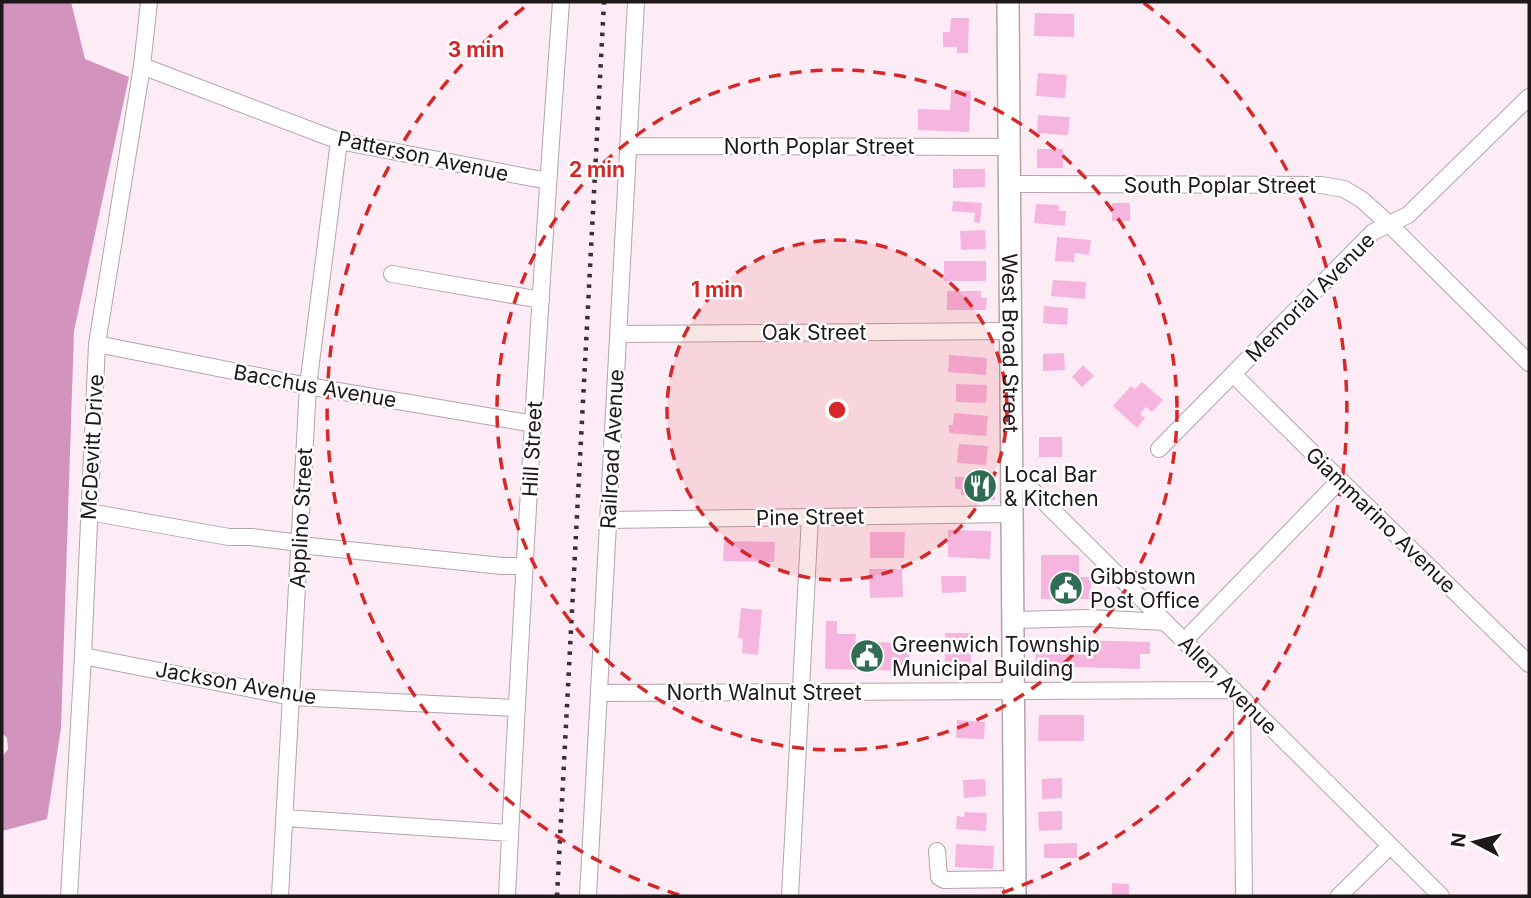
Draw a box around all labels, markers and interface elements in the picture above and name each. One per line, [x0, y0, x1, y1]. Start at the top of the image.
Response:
text: 3 min [448, 37, 504, 62]
street label: Patterson Avenue [335, 126, 511, 186]
street label: North Poplar Street [724, 134, 914, 159]
text: 2 min [569, 157, 625, 182]
street label: South Poplar Street [1124, 173, 1316, 198]
street label: Memorial Avenue [1240, 227, 1380, 367]
street label: West Broad Street [997, 253, 1024, 433]
text: 1 min [691, 277, 743, 302]
street label: Oak Street [762, 320, 866, 345]
street label: Bacchus Avenue [232, 359, 398, 413]
street label: Railroad Avenue [595, 368, 629, 530]
street label: McDevitt Drive [76, 373, 108, 521]
centre of rings [825, 398, 849, 422]
street label: Hill Street [517, 400, 547, 498]
street label: Giammarino Avenue [1301, 442, 1461, 598]
street label: Applino Street [285, 447, 317, 589]
place label: Local Bar & Kitchen [1004, 462, 1099, 511]
restaurant icon: Local Bar & Kitchen [961, 467, 999, 505]
street label: Pine Street [756, 504, 864, 530]
place label: Gibbstown Post Office [1090, 564, 1200, 613]
public building icon: Gibbstown Post Office [1047, 569, 1085, 607]
street label: Allen Avenue [1174, 631, 1282, 739]
place label: Greenwich Township Municipal Building [892, 632, 1100, 681]
public building icon: Greenwich Township Municipal Building [848, 637, 886, 675]
street label: Jackson Avenue [154, 657, 318, 709]
street label: North Walnut Street [666, 680, 862, 705]
north arrow [1440, 807, 1510, 877]
text: N [1446, 831, 1471, 849]

